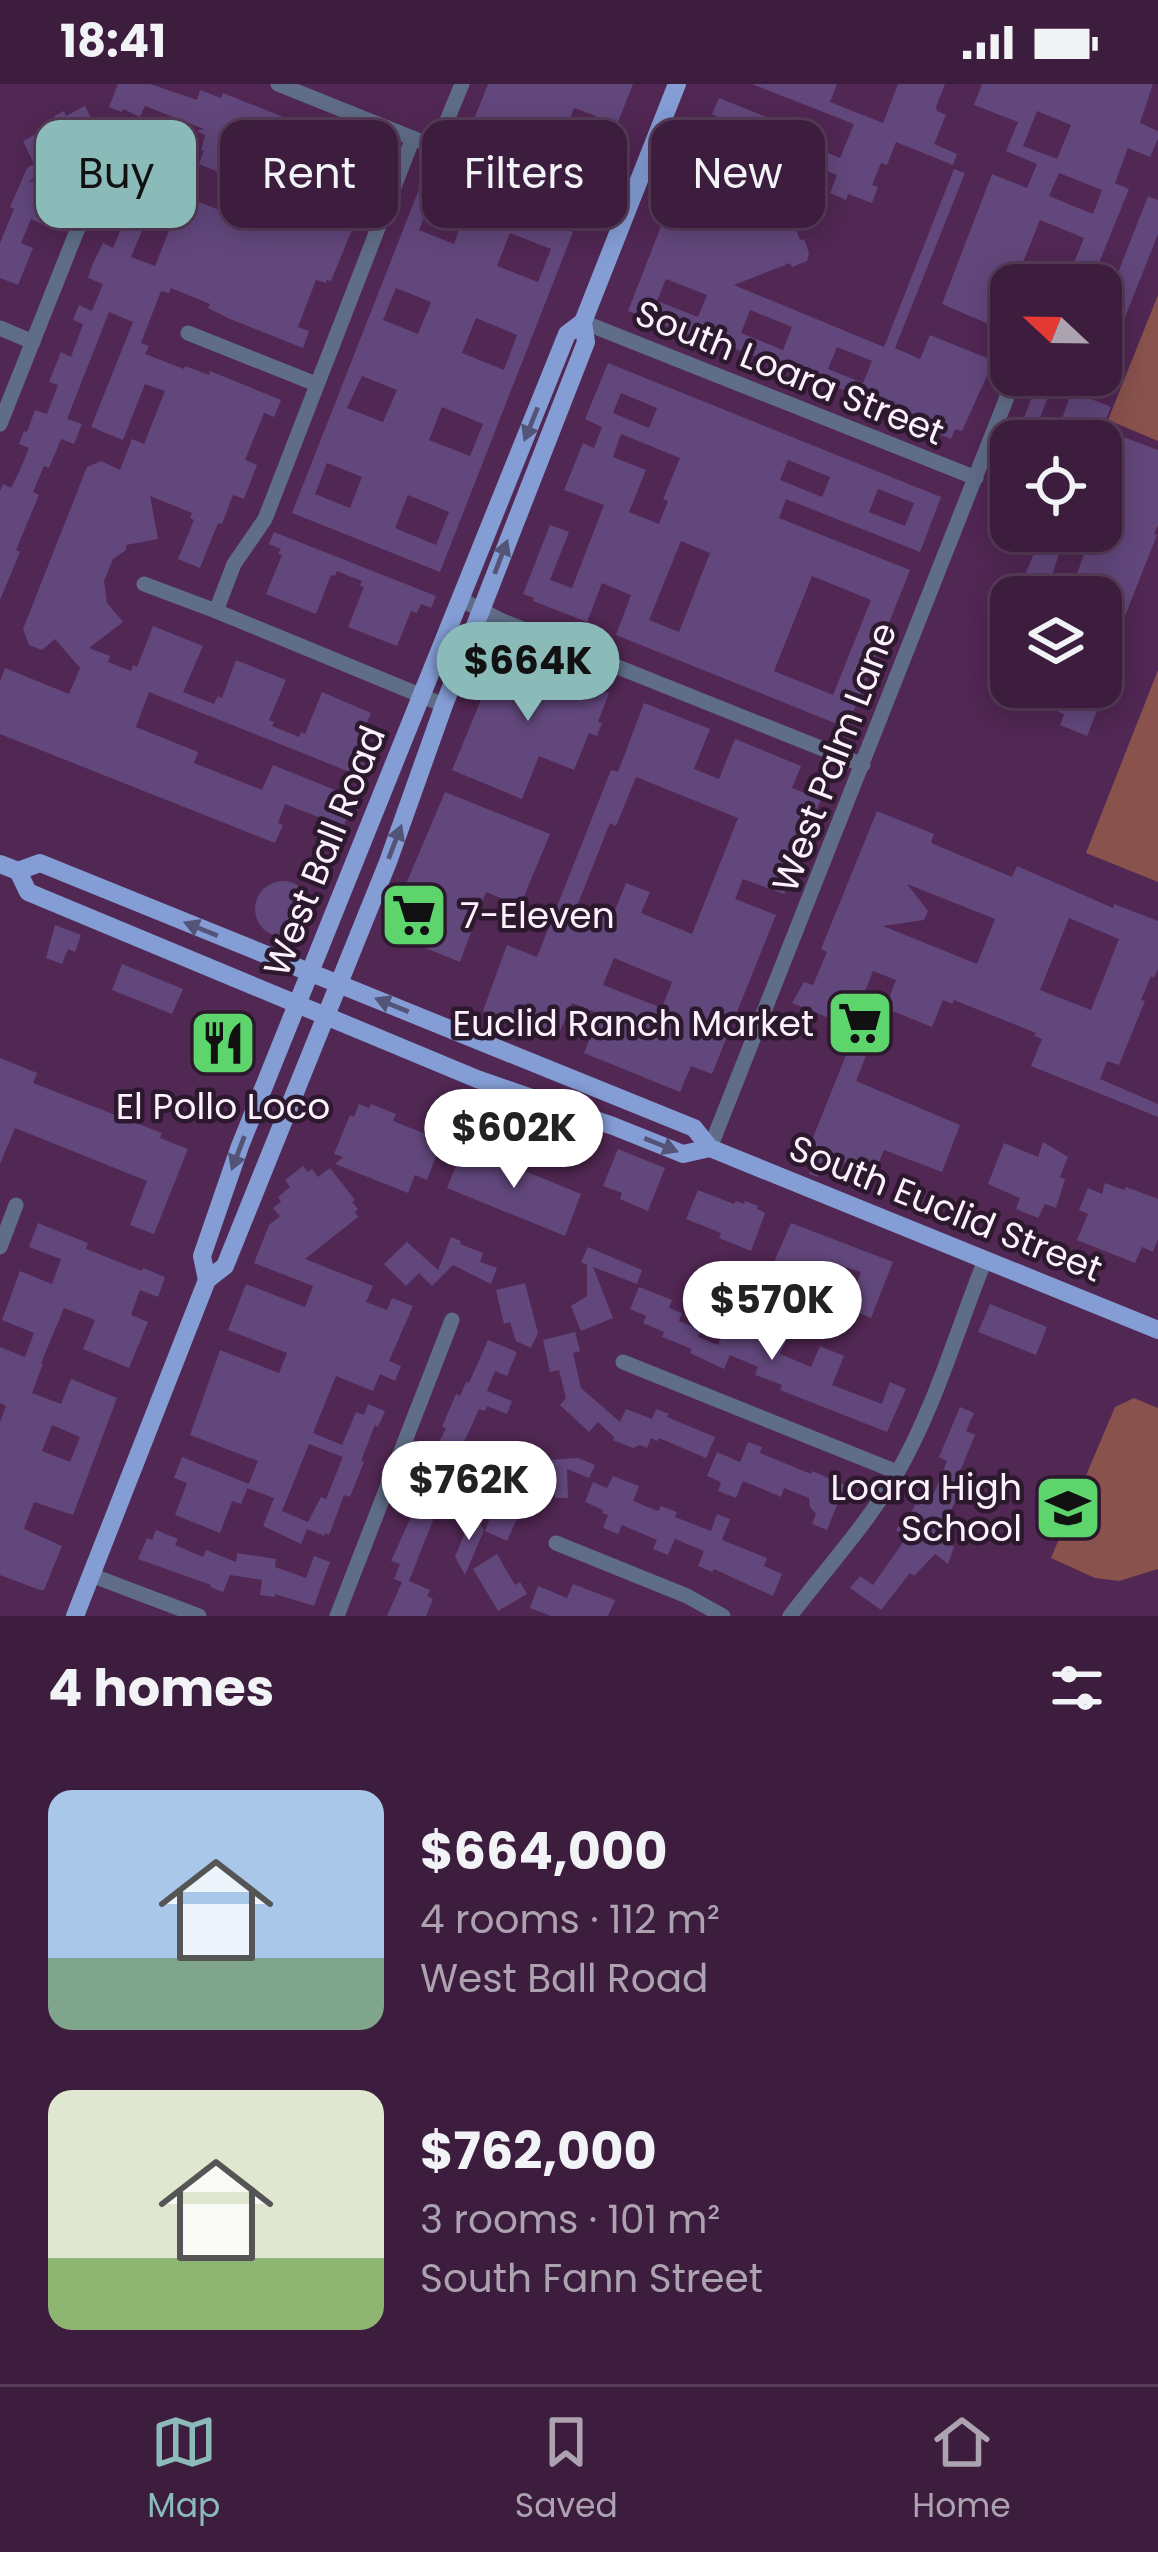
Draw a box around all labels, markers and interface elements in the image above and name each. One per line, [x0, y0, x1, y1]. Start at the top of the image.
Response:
text: 18:41 [60, 10, 166, 73]
chip: Buy [36, 120, 196, 228]
chip: Rent [220, 120, 398, 228]
chip: Filters [422, 120, 627, 228]
chip: New [651, 120, 825, 228]
north arrow [990, 264, 1122, 396]
map controls [990, 264, 1122, 708]
street label: South Loara Street [628, 287, 952, 458]
one-way arrow [521, 407, 540, 443]
button: locate [990, 420, 1122, 552]
one-way arrow [493, 538, 512, 574]
button: layers [990, 576, 1122, 708]
street label: West Palm Lane [760, 615, 909, 899]
pin: $664K [444, 622, 612, 724]
text: $664K [464, 633, 592, 688]
street label: West Ball Road [251, 718, 398, 984]
one-way arrow [387, 824, 406, 860]
supermarket icon: 7-Eleven [379, 880, 449, 950]
place label: 7-Eleven [460, 890, 615, 941]
one-way arrow [182, 919, 218, 938]
supermarket icon: Euclid Ranch Market [825, 988, 895, 1058]
one-way arrow [373, 995, 409, 1014]
place label: Euclid Ranch Market [452, 998, 814, 1049]
restaurant icon: El Pollo Loco [188, 1008, 258, 1078]
place label: El Pollo Loco [116, 1081, 330, 1132]
pin: $602K [430, 1089, 598, 1191]
text: $602K [451, 1100, 577, 1155]
street label: South Euclid Street [782, 1122, 1110, 1295]
one-way arrow [227, 1136, 246, 1172]
one-way arrow [643, 1136, 679, 1155]
pin: $570K [688, 1261, 856, 1363]
text: $570K [710, 1272, 834, 1327]
pin: $762K [385, 1441, 553, 1543]
text: $762K [409, 1452, 529, 1507]
place label: Loara High School [831, 1462, 1022, 1554]
school or university icon: Loara High School [1033, 1473, 1103, 1543]
text: 4 homes [48, 1652, 274, 1724]
icon: filters [1044, 1655, 1110, 1721]
text: $664,000 [420, 1815, 667, 1887]
icon: home [144, 1838, 288, 1982]
text: 4 rooms · 112 m² [420, 1892, 720, 1947]
text: West Ball Road [420, 1951, 708, 2006]
text: $762,000 [420, 2115, 657, 2187]
icon: home [144, 2138, 288, 2282]
text: 3 rooms · 101 m² [420, 2192, 720, 2247]
text: South Fann Street [420, 2251, 763, 2306]
tab: Map [147, 2409, 220, 2531]
tab: Saved [515, 2409, 618, 2531]
tab: Home [912, 2409, 1011, 2531]

